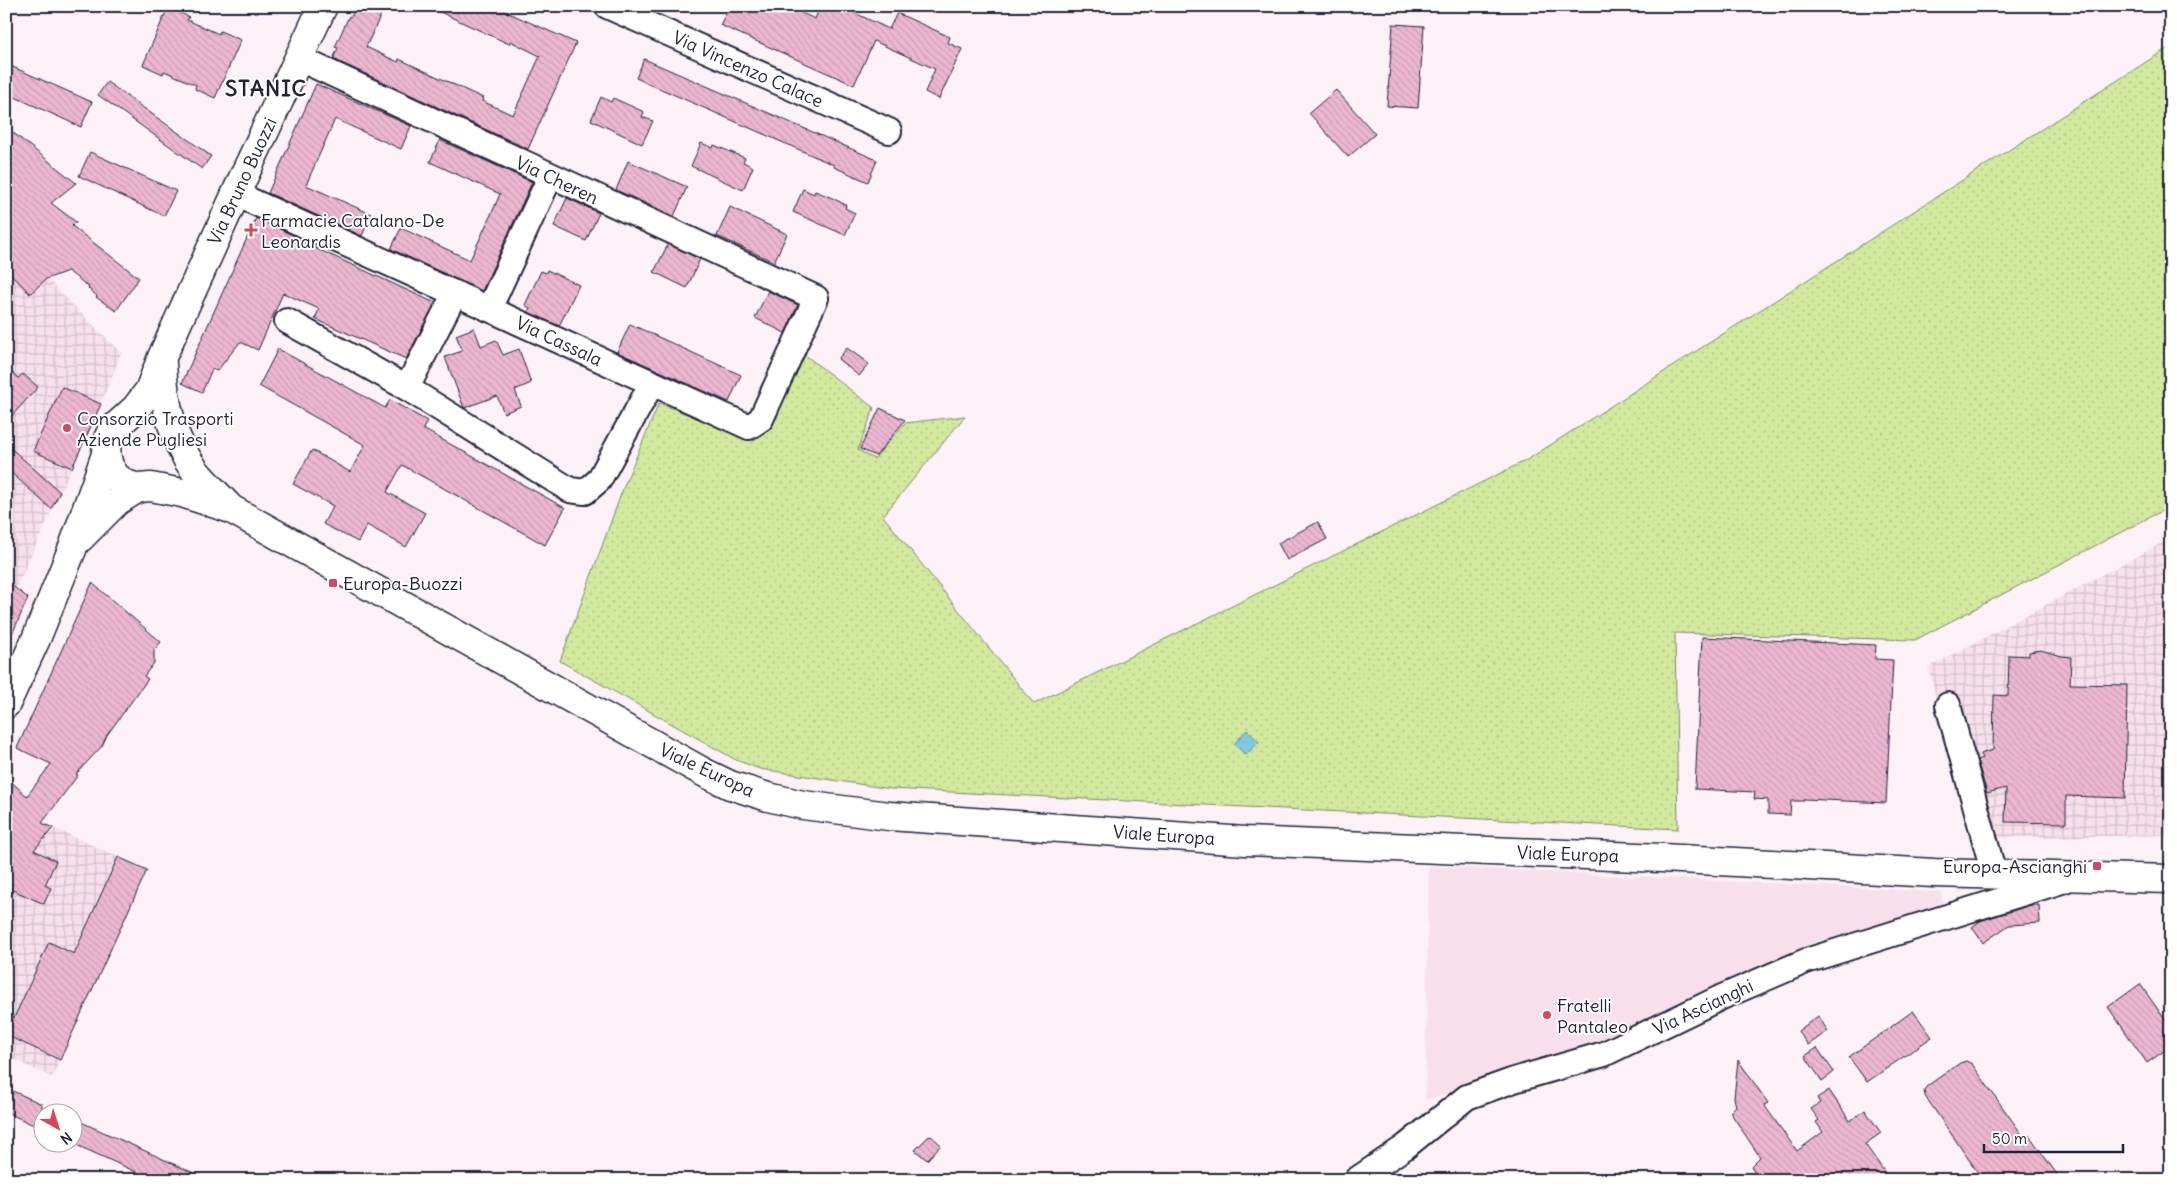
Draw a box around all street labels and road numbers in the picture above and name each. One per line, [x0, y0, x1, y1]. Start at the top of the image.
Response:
street label: Via Vincenzo Calace [669, 26, 827, 112]
street label: Via Bruno Buozzi [202, 114, 282, 248]
street label: Via Cheren [512, 151, 602, 209]
street label: Via Cassala [512, 311, 606, 371]
street label: Viale Europa [656, 738, 758, 802]
street label: Viale Europa [1112, 820, 1216, 850]
street label: Viale Europa [1517, 841, 1619, 867]
street label: Via Ascianghi [1649, 974, 1757, 1040]

